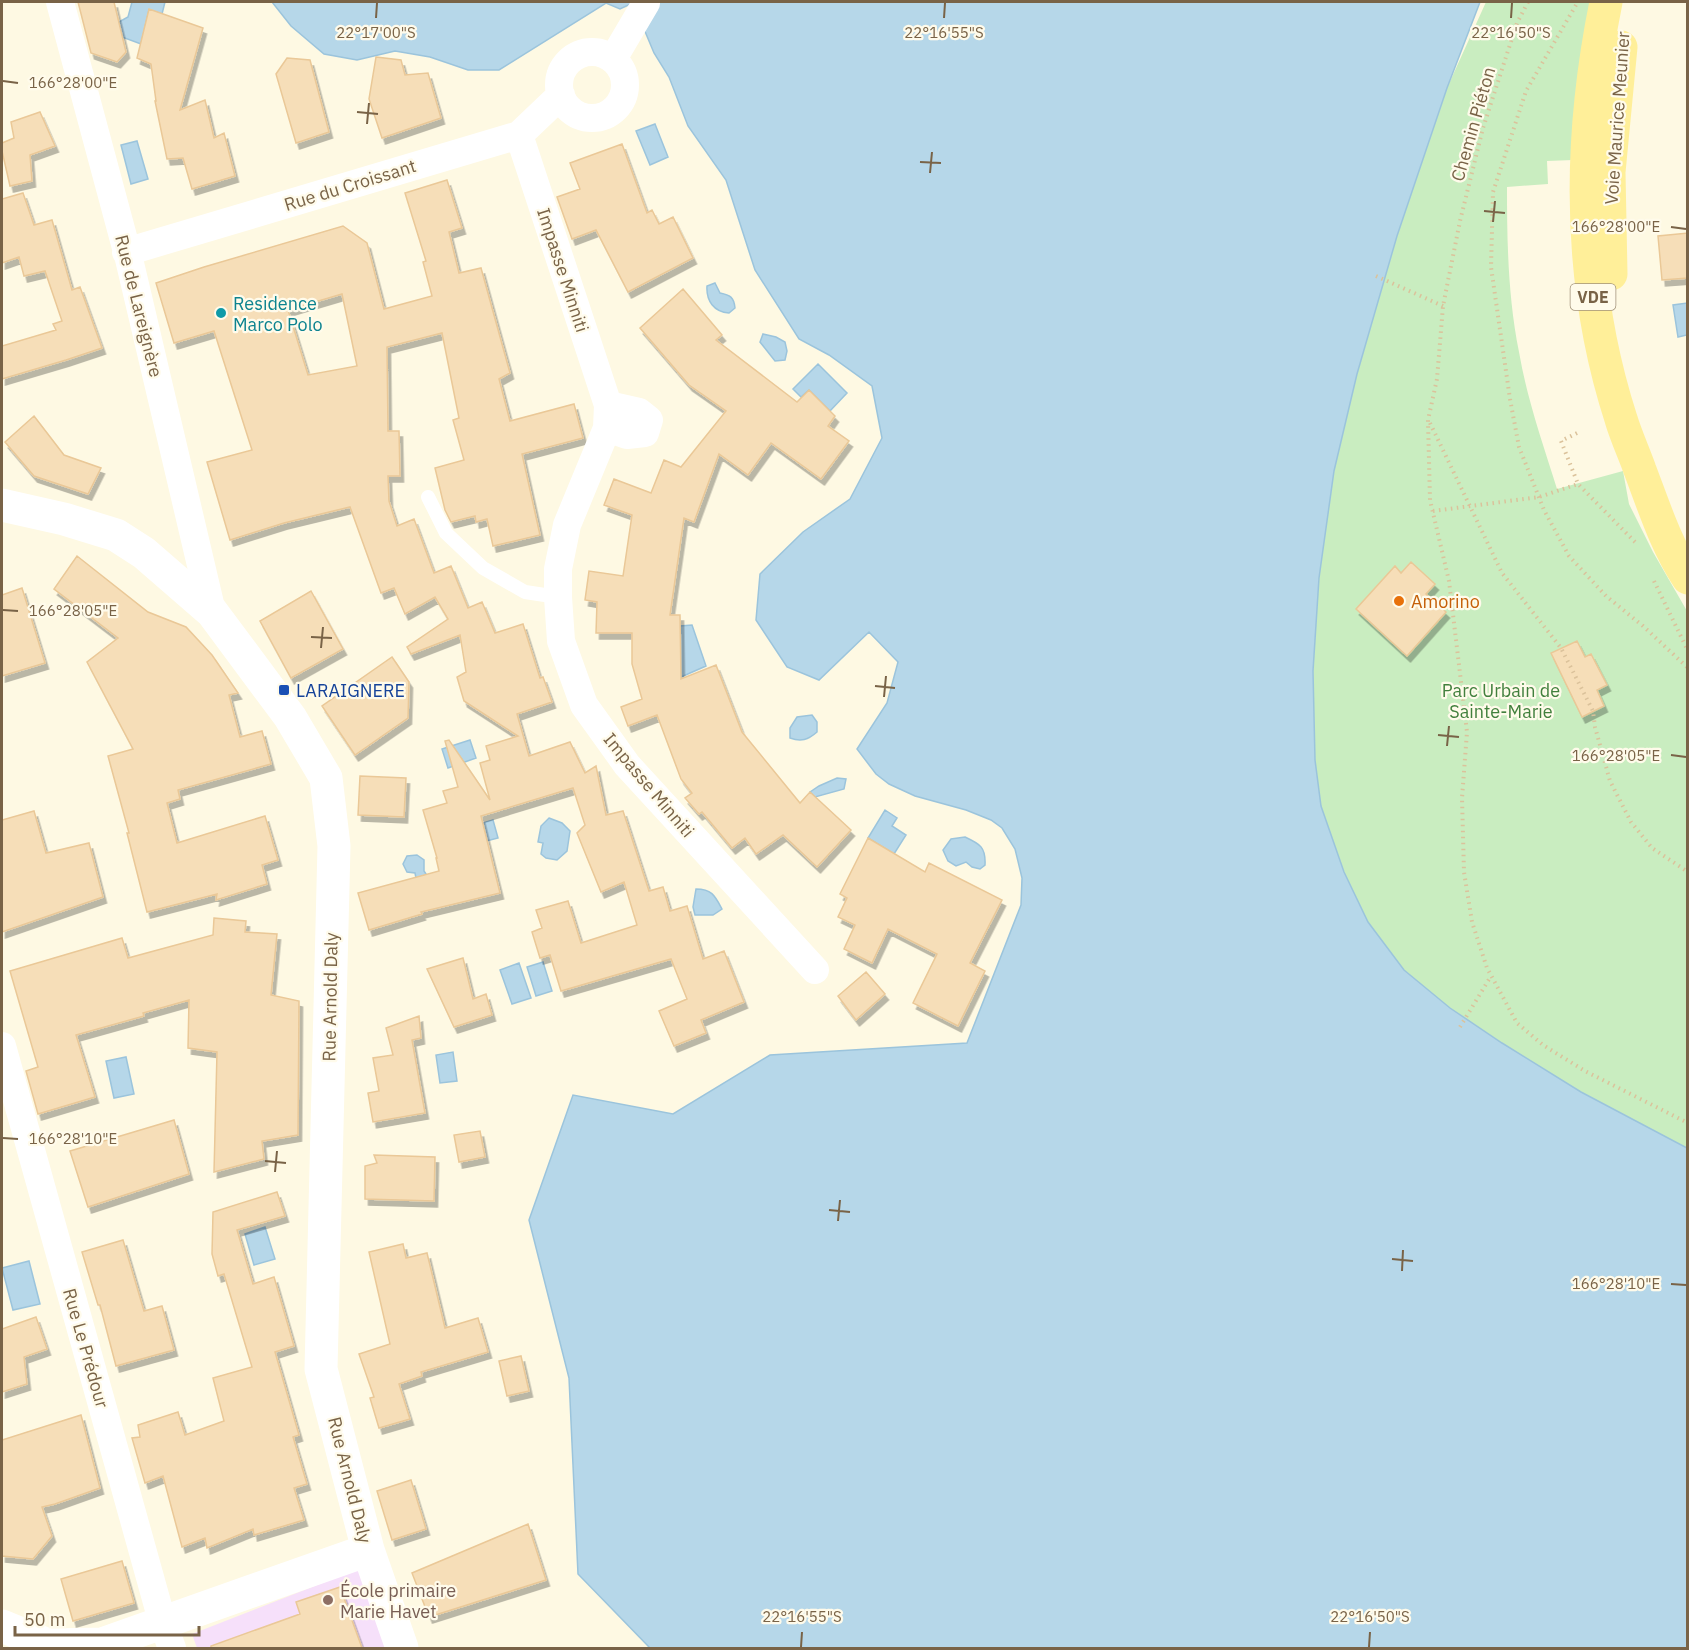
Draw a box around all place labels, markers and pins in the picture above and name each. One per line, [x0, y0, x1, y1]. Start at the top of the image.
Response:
place label: Residence Marco Polo [233, 292, 323, 336]
marker: Residence Marco Polo [214, 306, 228, 320]
place label: Amorino [1411, 590, 1480, 613]
marker: Amorino [1392, 594, 1406, 608]
place label: LARAIGNERE [296, 679, 405, 702]
marker: LARAIGNERE [277, 683, 291, 697]
place label: École primaire Marie Havet [340, 1579, 456, 1623]
marker: École primaire Marie Havet [321, 1593, 335, 1607]

